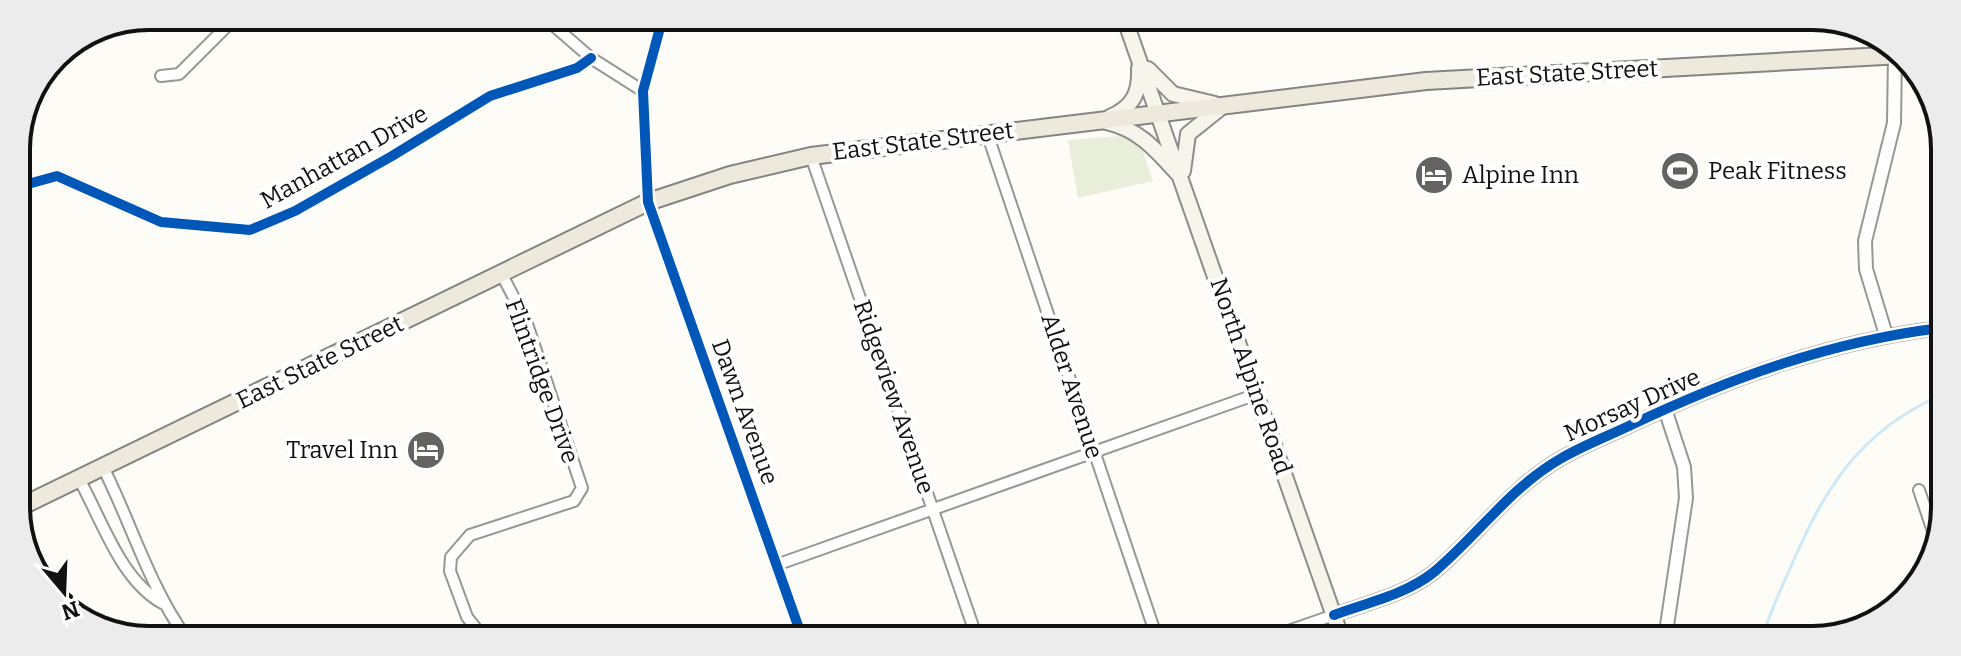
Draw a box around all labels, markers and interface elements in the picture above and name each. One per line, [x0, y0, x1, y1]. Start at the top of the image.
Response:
street label: East State Street [1475, 54, 1659, 92]
street label: Manhattan Drive [256, 99, 432, 215]
street label: East State Street [831, 116, 1015, 166]
sports icon: Peak Fitness [1659, 150, 1701, 192]
hotel icon: Alpine Inn [1413, 154, 1455, 196]
place label: Peak Fitness [1708, 157, 1847, 185]
place label: Alpine Inn [1462, 161, 1579, 189]
street label: North Alpine Road [1204, 274, 1298, 478]
street label: Flintridge Drive [499, 295, 585, 467]
street label: Ridgeview Avenue [848, 296, 940, 498]
street label: East State Street [232, 309, 408, 415]
street label: Alder Avenue [1035, 310, 1109, 462]
street label: Dawn Avenue [706, 335, 784, 489]
street label: Morsay Drive [1560, 363, 1704, 447]
hotel icon: Travel Inn [405, 429, 447, 471]
place label: Travel Inn [286, 436, 398, 464]
north arrow [24, 552, 104, 632]
text: N [58, 595, 83, 626]

